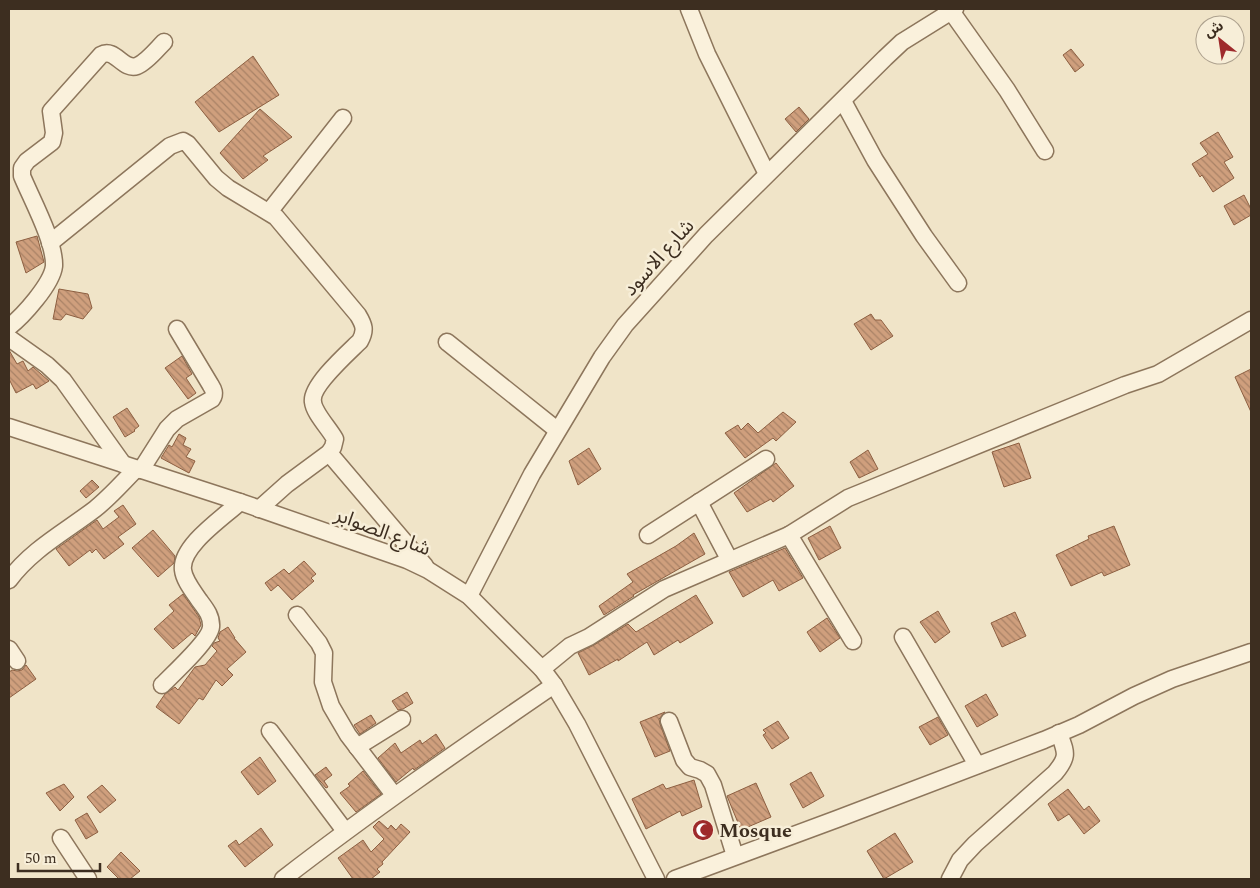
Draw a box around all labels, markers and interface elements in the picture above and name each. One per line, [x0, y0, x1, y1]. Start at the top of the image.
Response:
north arrow [1195, 15, 1245, 65]
text: ش [1200, 15, 1227, 43]
street label: شارع الاسود [616, 212, 702, 303]
street label: شارع الصوابر [329, 500, 435, 564]
place label: Mosque [719, 816, 792, 846]
mosque icon: Mosque [691, 818, 715, 842]
scale bar [18, 840, 100, 872]
text: 50 m [25, 847, 57, 870]

